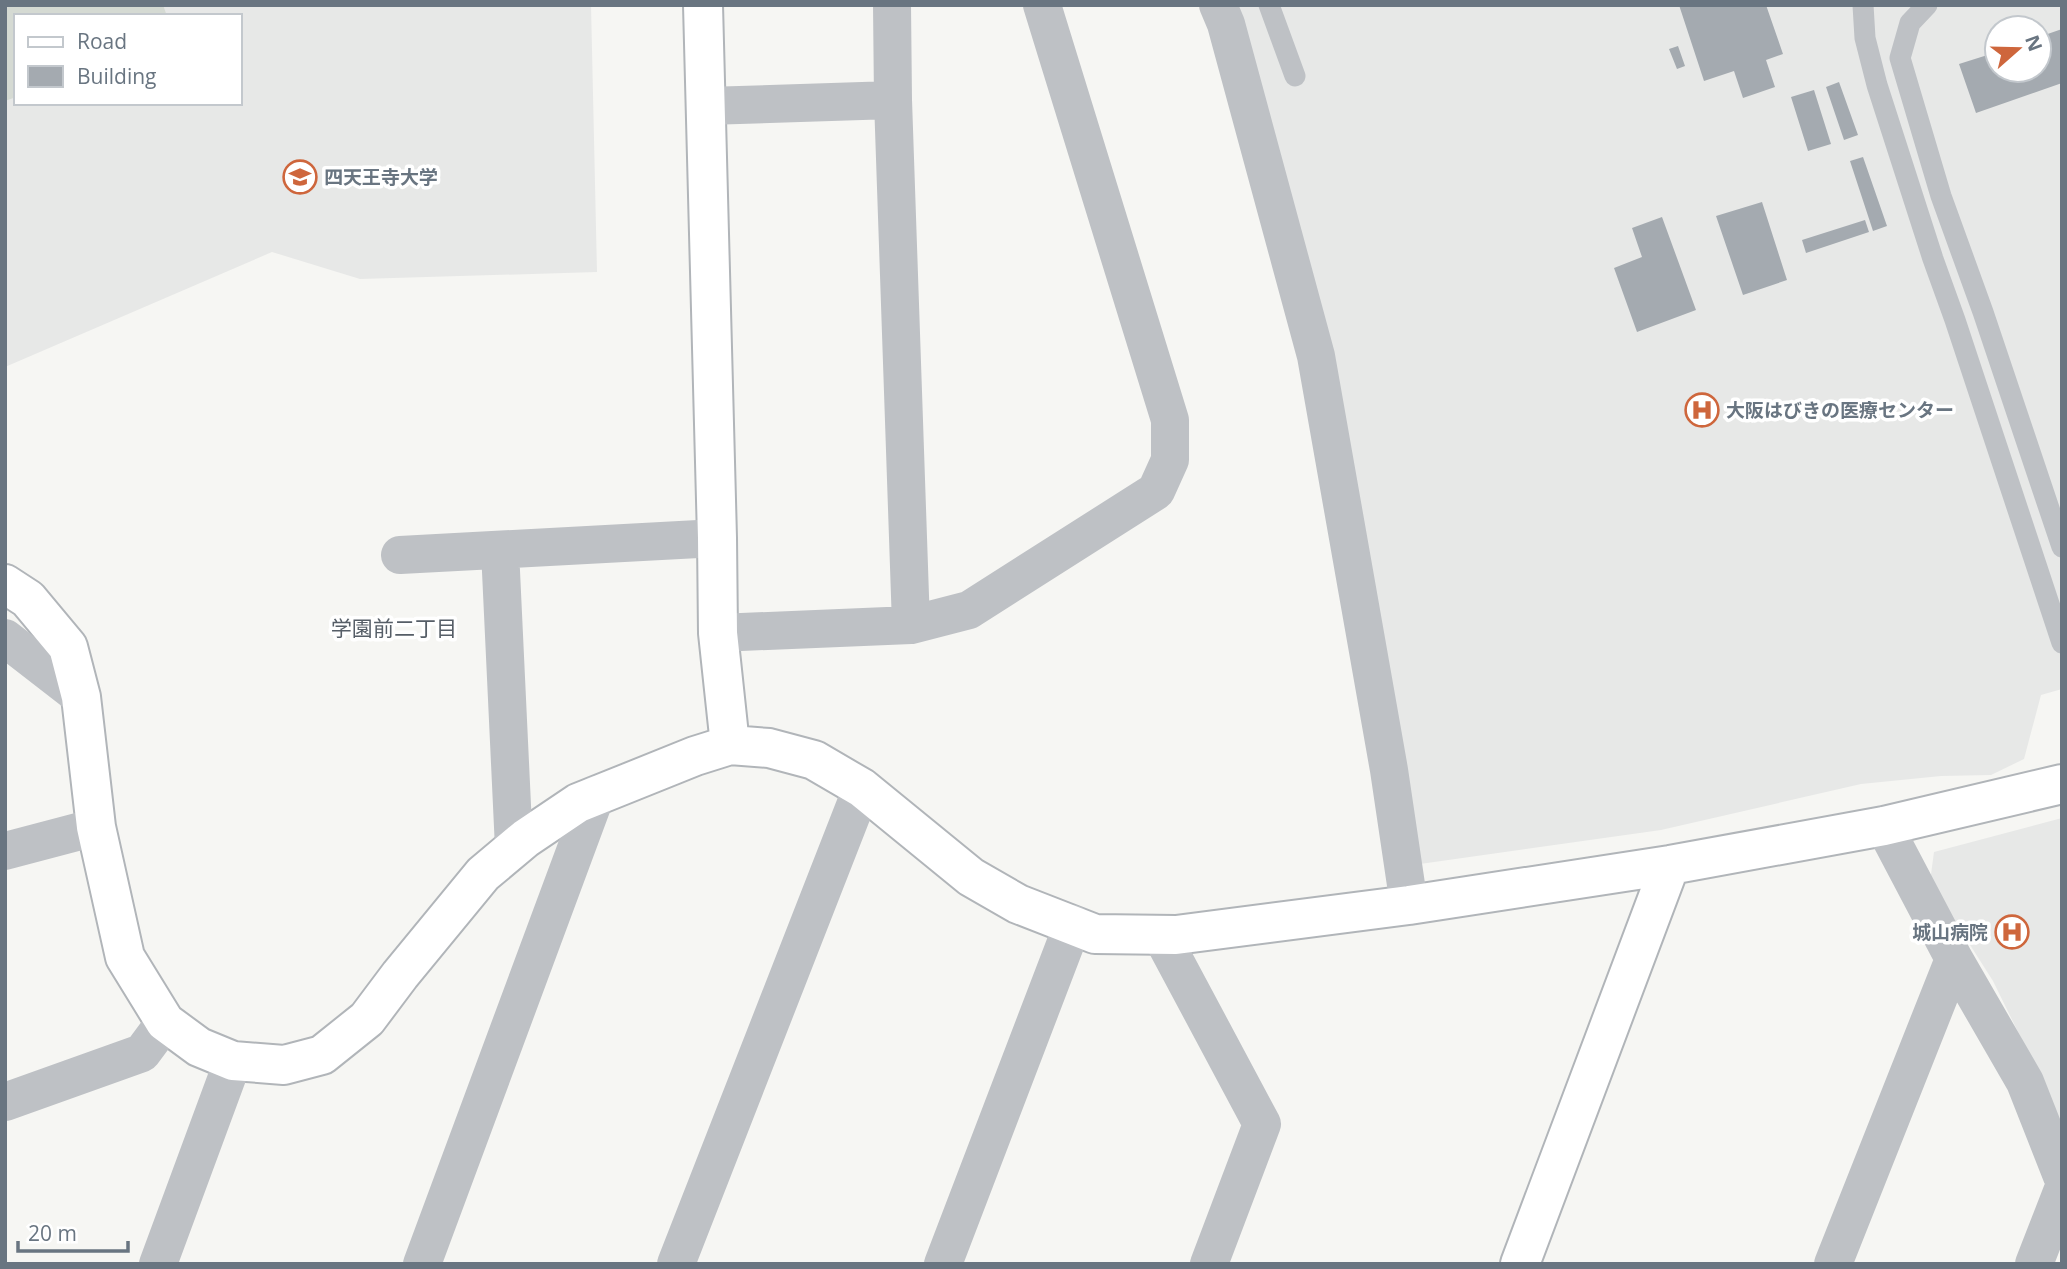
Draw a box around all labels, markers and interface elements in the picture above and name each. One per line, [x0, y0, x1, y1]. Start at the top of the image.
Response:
legend [14, 14, 242, 105]
north arrow [1983, 14, 2053, 84]
text: Road [77, 27, 127, 55]
text: N [2019, 31, 2049, 55]
text: Building [77, 62, 156, 90]
school or university icon: 四天王寺大学 [281, 158, 319, 196]
place label: 四天王寺大学 [324, 164, 438, 190]
hospital icon: 大阪はびきの医療センター [1683, 391, 1721, 429]
place label: 大阪はびきの医療センター [1726, 397, 1954, 423]
district label: 学園前二丁目 [331, 614, 457, 642]
hospital icon: 城山病院 [1993, 913, 2031, 951]
place label: 城山病院 [1912, 919, 1988, 945]
scale bar [18, 1210, 128, 1254]
text: 20 m [28, 1219, 77, 1247]

